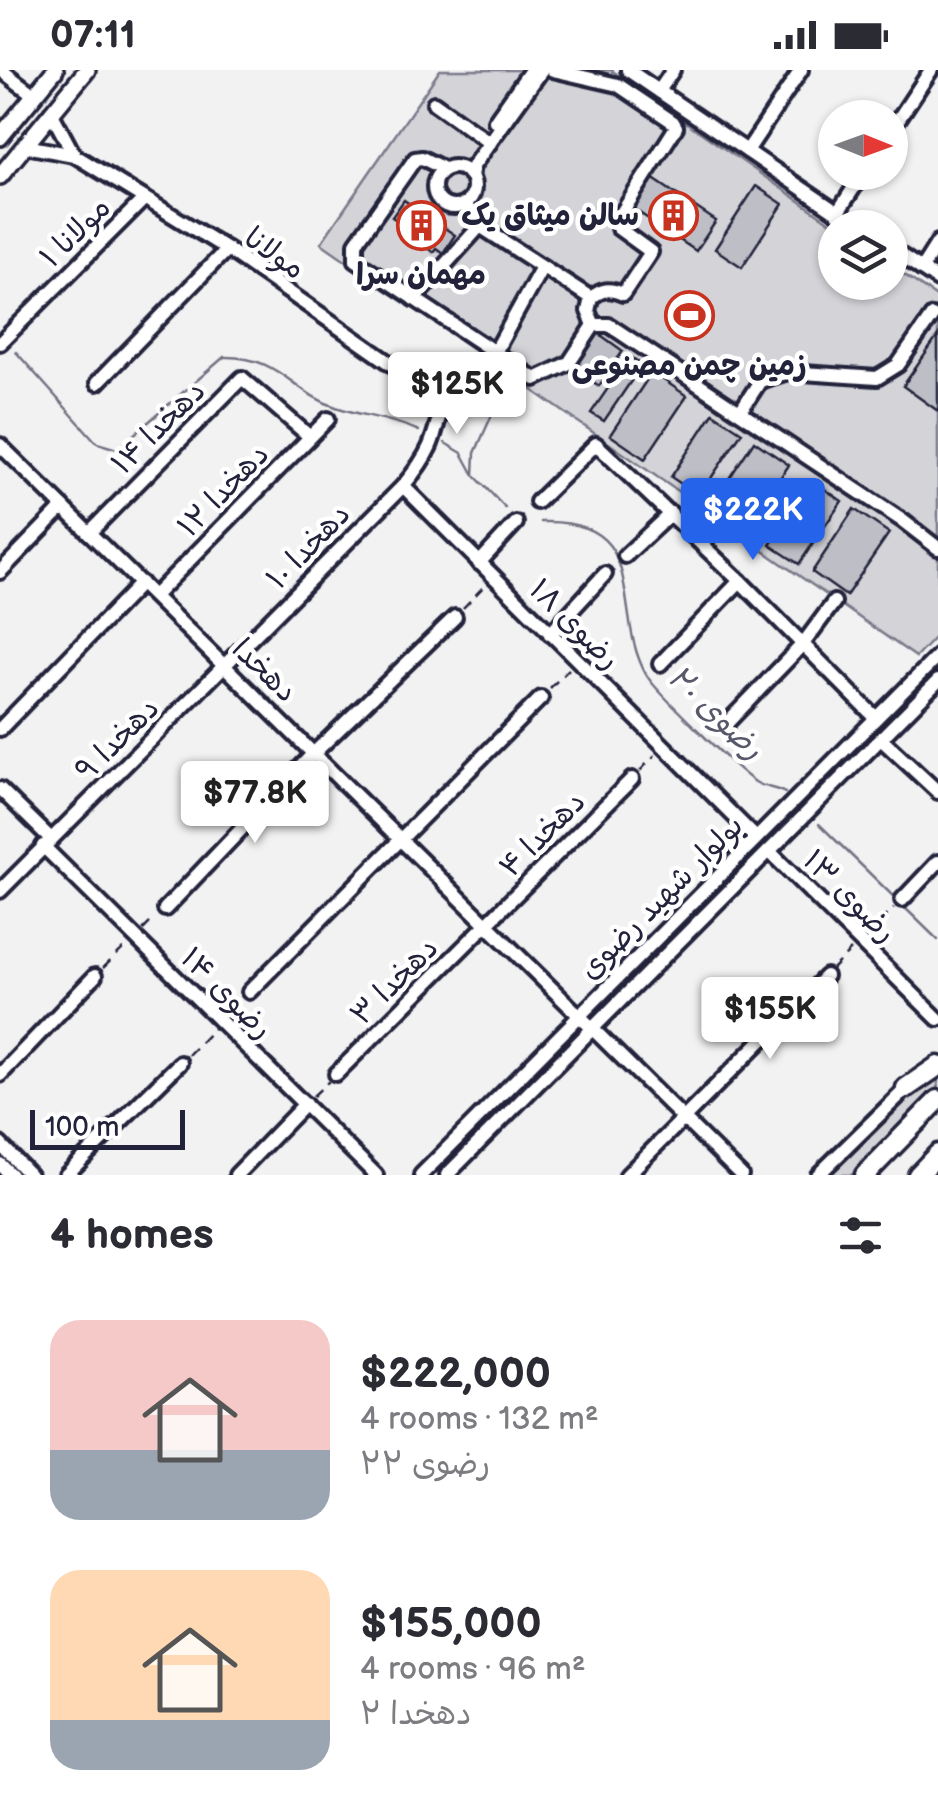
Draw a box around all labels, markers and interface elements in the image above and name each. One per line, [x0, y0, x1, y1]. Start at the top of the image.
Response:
text: 07:11 [50, 13, 136, 58]
north arrow [818, 100, 908, 190]
map controls [818, 100, 908, 300]
building icon: سالن میثاق یک [648, 189, 700, 241]
street label: مولانا ۱ [33, 190, 119, 276]
place label: سالن میثاق یک [461, 198, 639, 234]
building icon: مهمان سرا [395, 199, 447, 251]
button: layers [818, 210, 908, 300]
street label: مولانا [236, 220, 312, 288]
place label: مهمان سرا [356, 257, 486, 293]
sports icon: زمین چمن مصنوعی [663, 290, 715, 342]
place label: زمین چمن مصنوعی [571, 348, 807, 384]
pin: $125K [387, 352, 527, 437]
text: $125K [410, 365, 504, 404]
street label: دهخدا ۱۴ [104, 373, 213, 482]
street label: دهخدا ۱۲ [171, 437, 277, 545]
pin: $222K [683, 478, 823, 563]
text: $222K [703, 491, 803, 530]
street label: دهخدا ۱۰ [259, 496, 358, 597]
street label: رضوی ۱۸ [521, 572, 627, 678]
street label: دهخدا [224, 631, 304, 710]
water label: رضوی ۲۰ [659, 658, 771, 768]
street label: دهخدا ۹ [69, 691, 167, 789]
pin: $77.8K [174, 761, 336, 846]
text: $77.8K [203, 774, 307, 813]
street label: دهخدا ۴ [492, 784, 593, 885]
street label: بولوار شهید رضوی [572, 808, 752, 988]
street label: رضوی ۱۳ [795, 843, 903, 951]
street label: دهخدا ۳ [344, 931, 446, 1033]
street label: رضوی ۱۴ [173, 940, 280, 1047]
pin: $155K [700, 977, 840, 1062]
text: $155K [723, 990, 817, 1029]
scale bar [30, 1105, 185, 1150]
text: 100 m [45, 1111, 119, 1144]
icon: filters [833, 1208, 888, 1263]
text: 4 homes [50, 1210, 214, 1261]
text: $222,000 [360, 1349, 551, 1400]
icon: home [130, 1360, 250, 1480]
text: 4 rooms · 132 m² [360, 1400, 598, 1439]
text: رضوی ۲۲ [360, 1445, 490, 1484]
text: $155,000 [360, 1599, 542, 1650]
icon: home [130, 1610, 250, 1730]
text: 4 rooms · 96 m² [360, 1650, 586, 1689]
text: دهخدا ۲ [360, 1695, 471, 1734]

